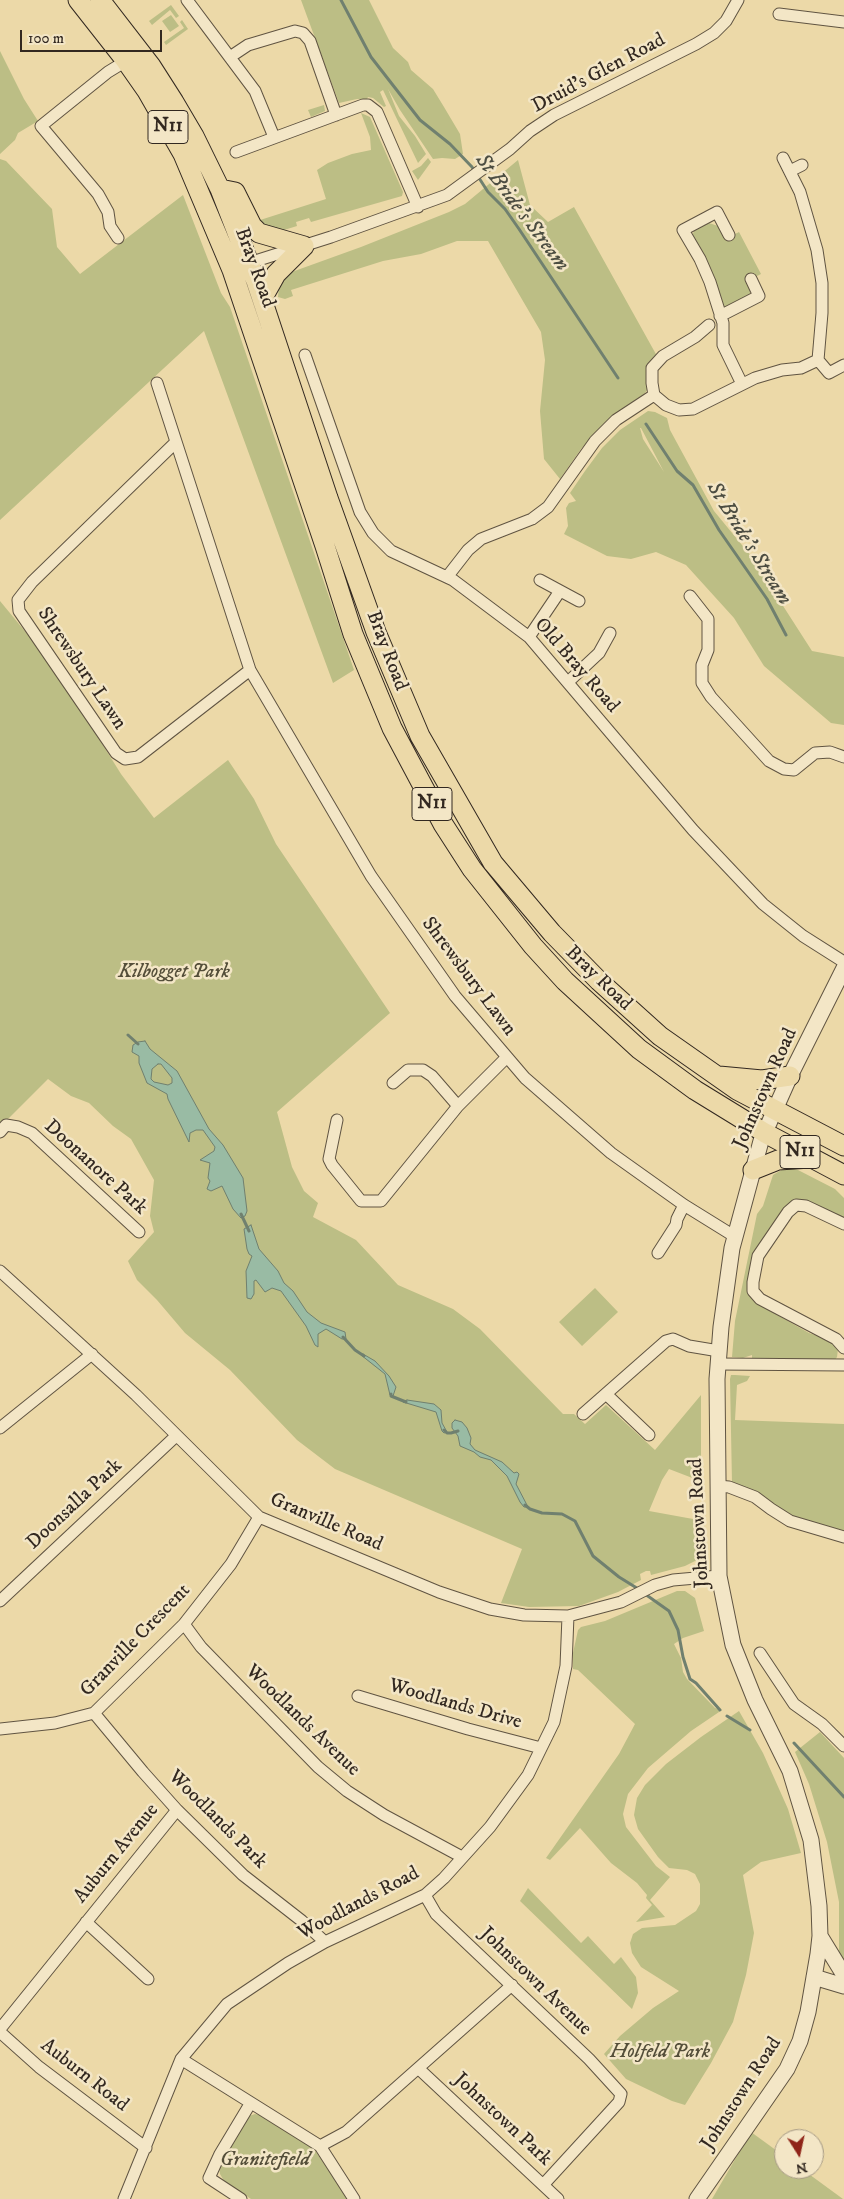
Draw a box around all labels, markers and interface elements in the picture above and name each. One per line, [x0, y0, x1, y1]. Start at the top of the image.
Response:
scale bar [22, 20, 165, 52]
text: 100 m [28, 29, 64, 48]
street label: Druid's Glen Road [528, 29, 670, 119]
road number: N11 [148, 110, 188, 144]
water label: St Bride's Stream [469, 149, 573, 277]
street label: Bray Road [228, 225, 280, 311]
water label: St Bride's Stream [700, 478, 796, 610]
street label: Shrewsbury Lawn [31, 603, 131, 735]
street label: Bray Road [360, 608, 412, 694]
street label: Old Bray Road [528, 614, 624, 718]
road number: N11 [412, 788, 452, 821]
street label: Shrewsbury Lawn [416, 913, 520, 1041]
street label: Bray Road [560, 941, 636, 1017]
park label: Kilbogget Park [118, 961, 230, 985]
street label: Johnstown Road [729, 1025, 803, 1153]
street label: Doonanore Park [38, 1115, 152, 1221]
road number: N11 [780, 1136, 820, 1168]
street label: Doonsalla Park [22, 1455, 128, 1555]
street label: Johnstown Road [685, 1458, 715, 1588]
street label: Granville Road [266, 1488, 386, 1558]
street label: Granville Crescent [76, 1579, 196, 1703]
street label: Woodlands Avenue [240, 1660, 364, 1782]
street label: Woodlands Drive [386, 1675, 524, 1735]
street label: Woodlands Park [163, 1766, 271, 1874]
street label: Auburn Avenue [70, 1799, 164, 1909]
street label: Woodlands Road [294, 1862, 424, 1946]
street label: Johnstown Avenue [474, 1923, 596, 2041]
street label: Johnstown Road [697, 2033, 787, 2155]
street label: Auburn Road [35, 2034, 133, 2118]
park label: Holfeld Park [610, 2041, 710, 2065]
street label: Johnstown Park [448, 2068, 556, 2172]
north arrow [774, 2129, 824, 2179]
park label: Granitefield [220, 2149, 310, 2173]
text: N [794, 2158, 809, 2178]

